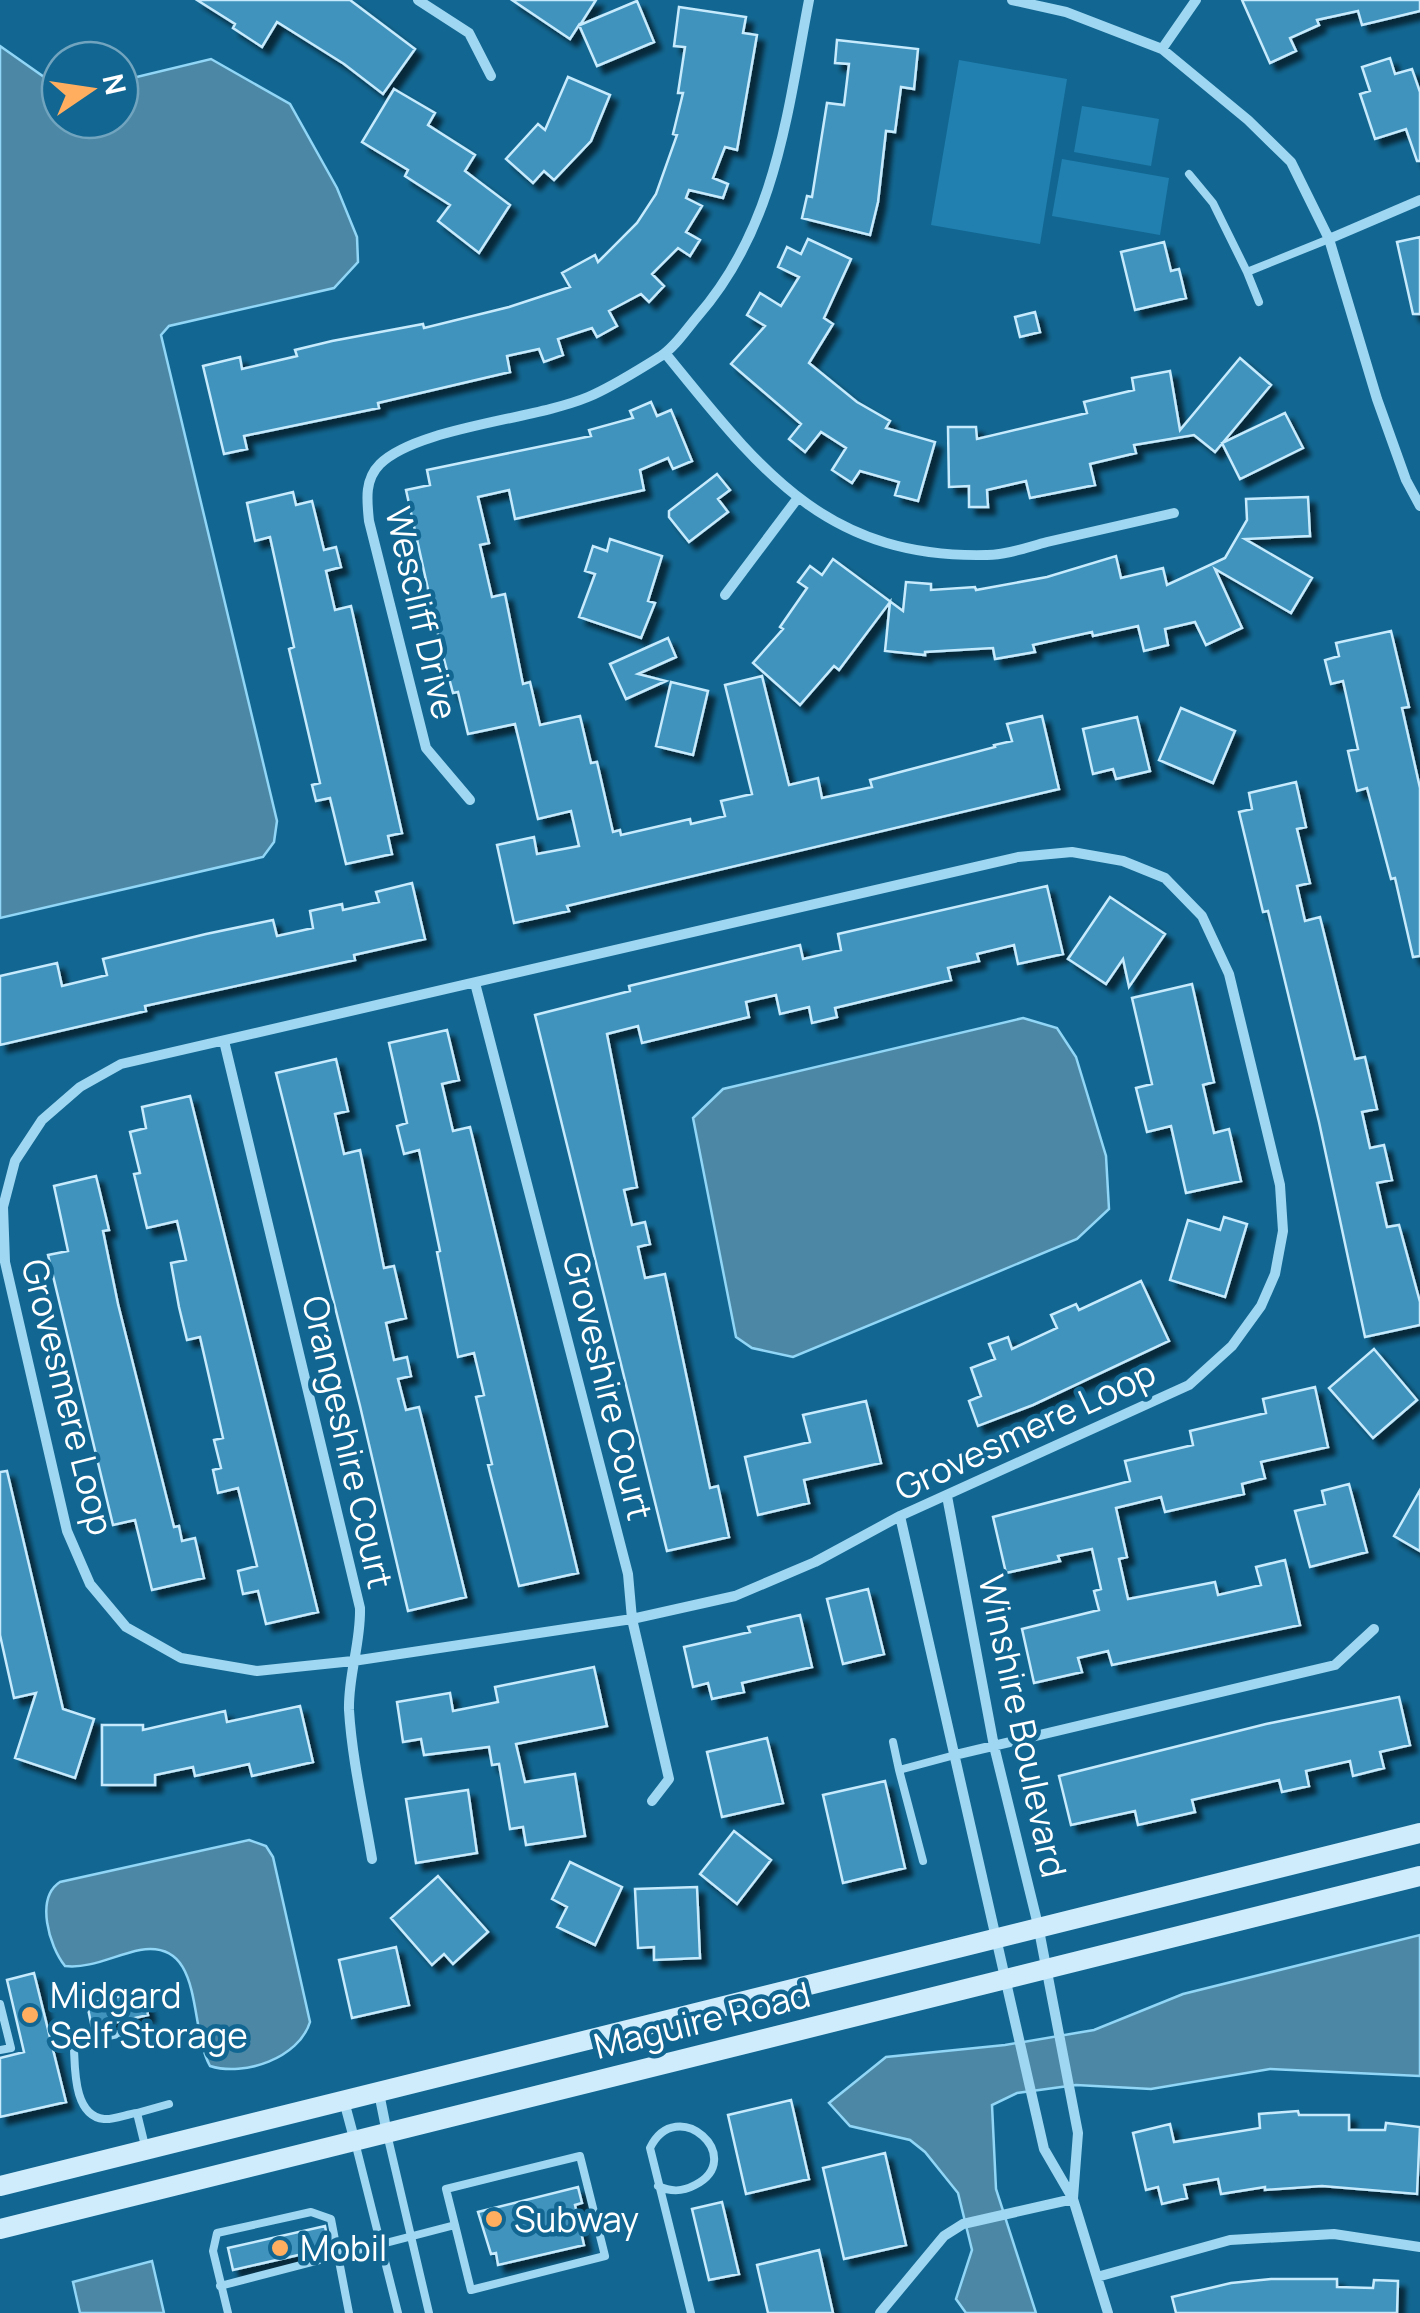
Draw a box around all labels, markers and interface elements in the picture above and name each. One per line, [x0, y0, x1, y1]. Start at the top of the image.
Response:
north arrow [40, 40, 140, 140]
text: N [95, 70, 136, 98]
street label: Wescliff Drive [374, 502, 470, 724]
street label: Groveshire Court [551, 1247, 665, 1525]
street label: Grovesmere Loop [11, 1254, 125, 1540]
street label: Orangeshire Court [291, 1291, 405, 1593]
street label: Grovesmere Loop [887, 1349, 1163, 1511]
street label: Winshire Boulevard [967, 1570, 1079, 1882]
street label: Maguire Road [589, 1970, 815, 2070]
place label: Midgard Self Storage [50, 1971, 248, 2059]
marker: Midgard Self Storage [19, 2004, 41, 2026]
place label: Subway [514, 2195, 639, 2243]
marker: Subway [483, 2208, 505, 2230]
place label: Mobil [300, 2224, 387, 2272]
marker: Mobil [269, 2237, 291, 2259]

